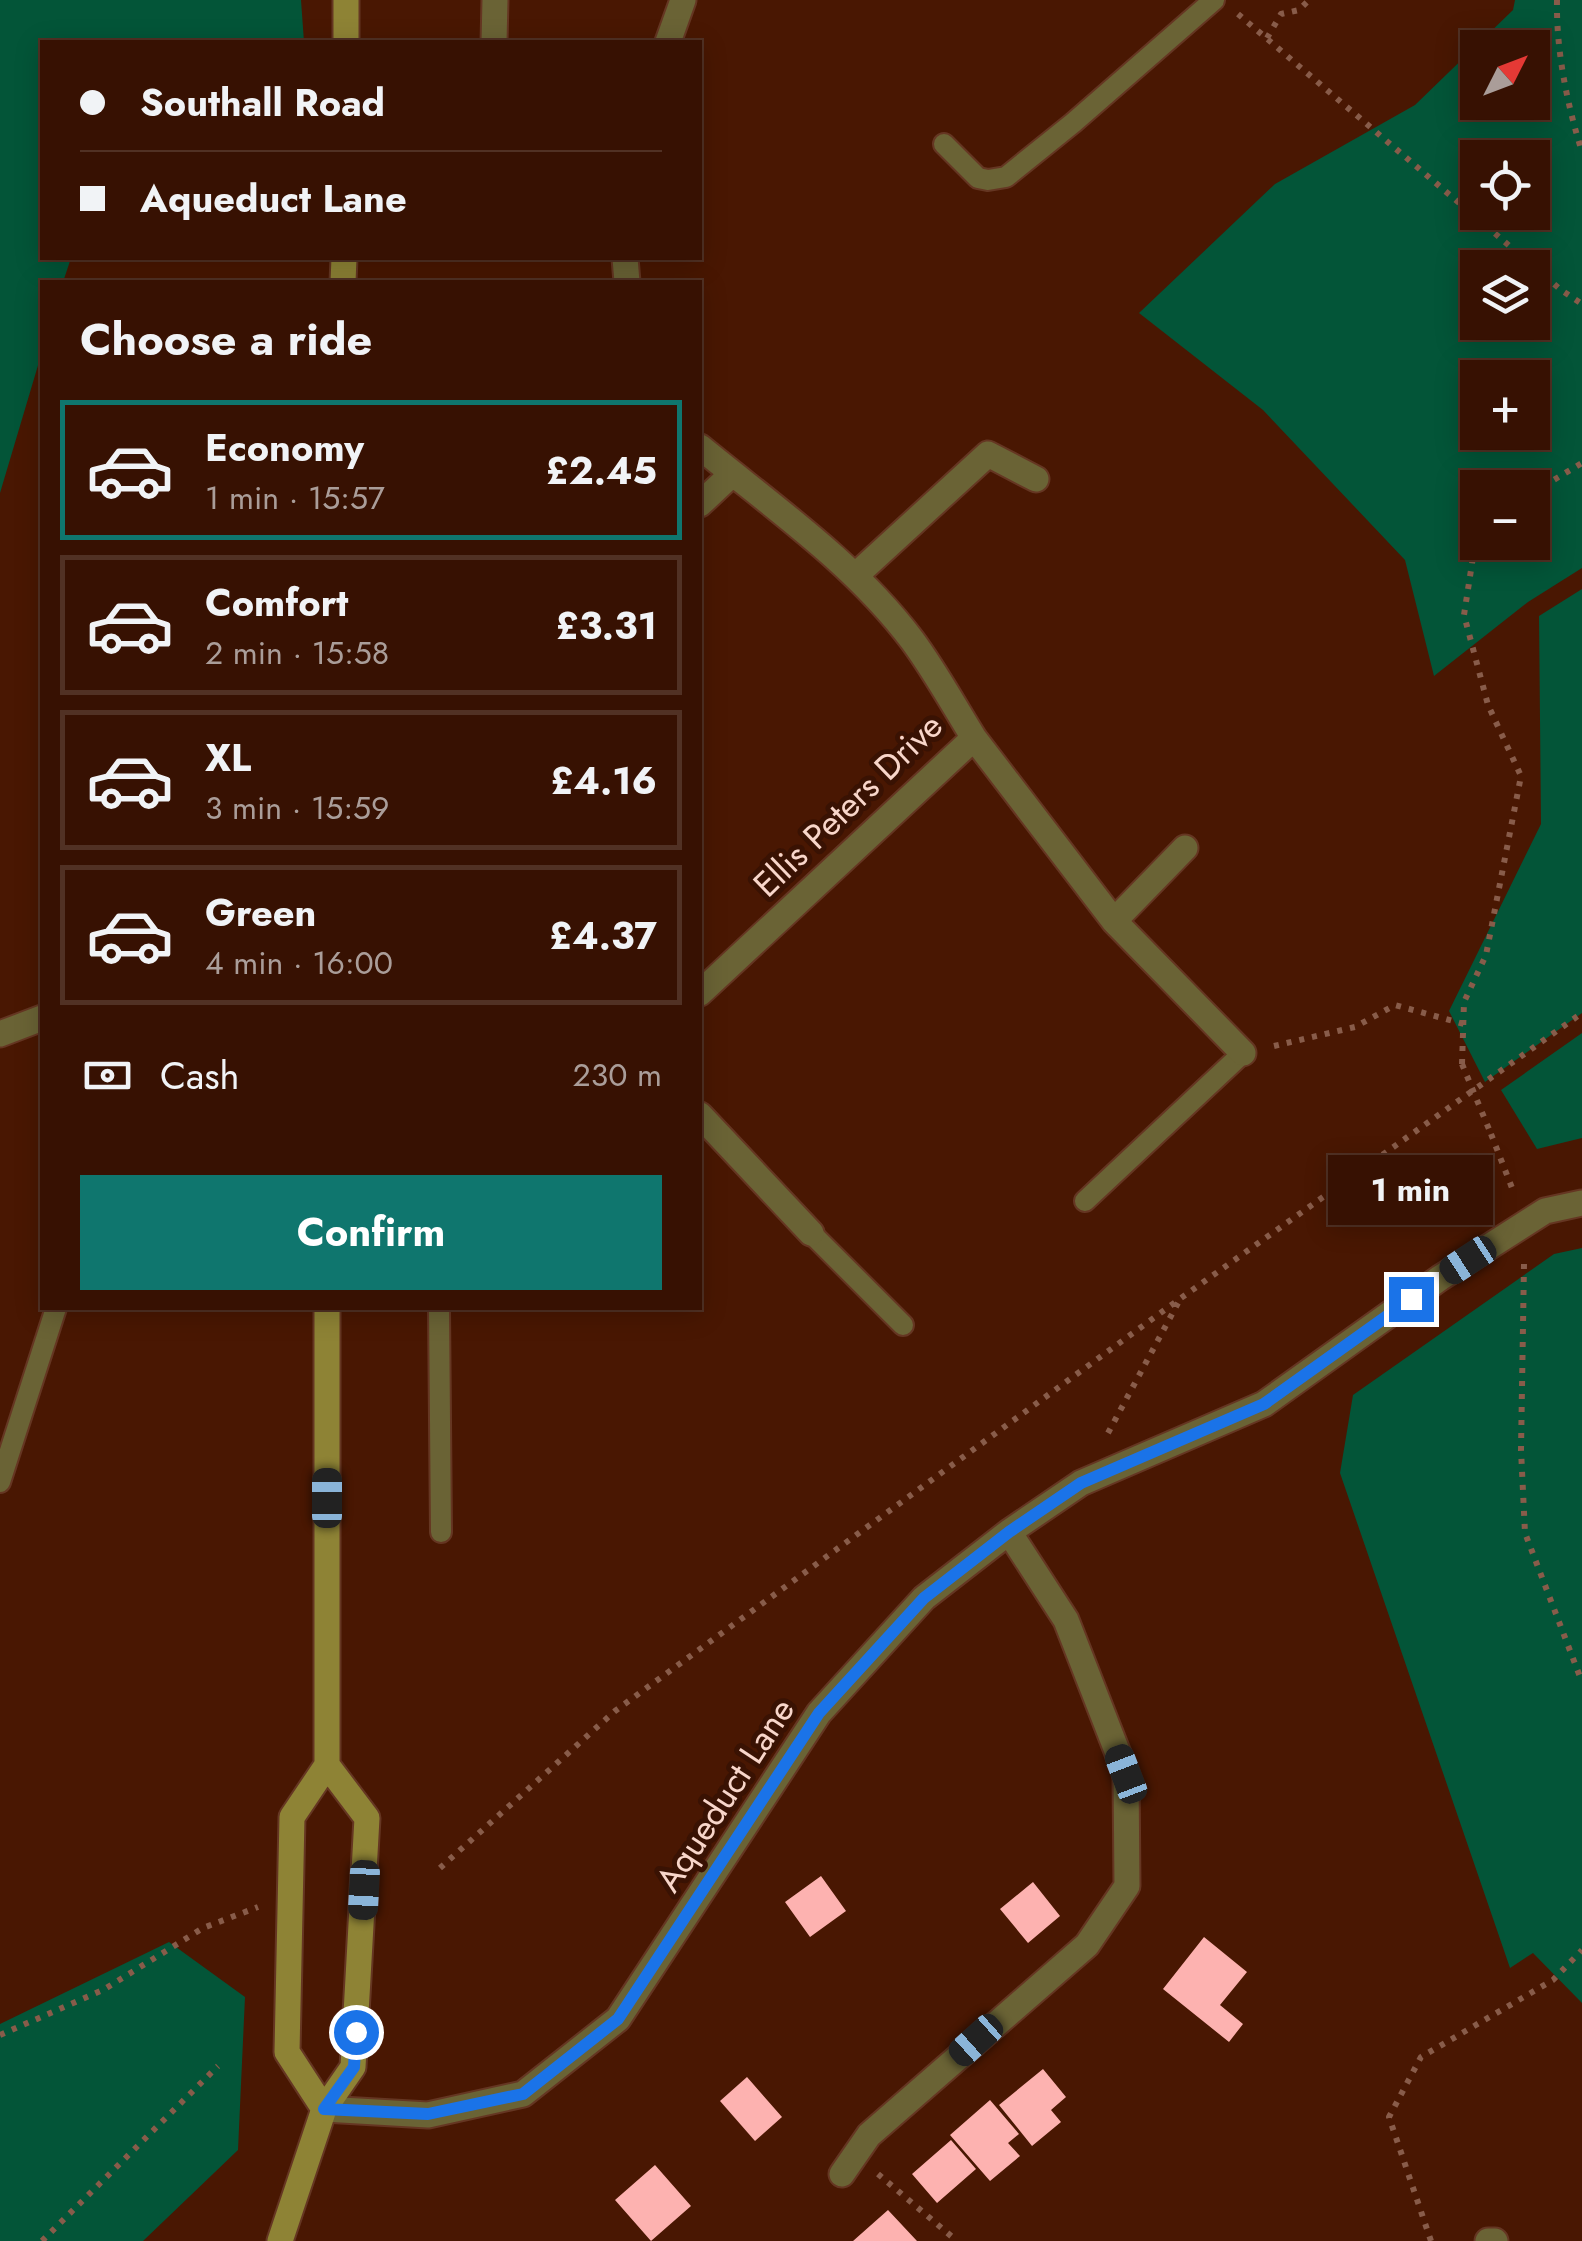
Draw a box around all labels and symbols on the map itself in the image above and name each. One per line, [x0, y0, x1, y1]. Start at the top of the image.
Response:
north arrow [1460, 30, 1550, 120]
street label: Ellis Peters Drive [742, 702, 954, 908]
callout: 1 min [1328, 1154, 1494, 1224]
car [1435, 1231, 1501, 1289]
route end [1389, 1277, 1434, 1322]
car [312, 1468, 342, 1528]
street label: Aqueduct Lane [643, 1688, 807, 1902]
car [1101, 1741, 1151, 1807]
car [347, 1859, 381, 1921]
car [944, 2009, 1008, 2071]
route start [334, 2010, 379, 2055]

